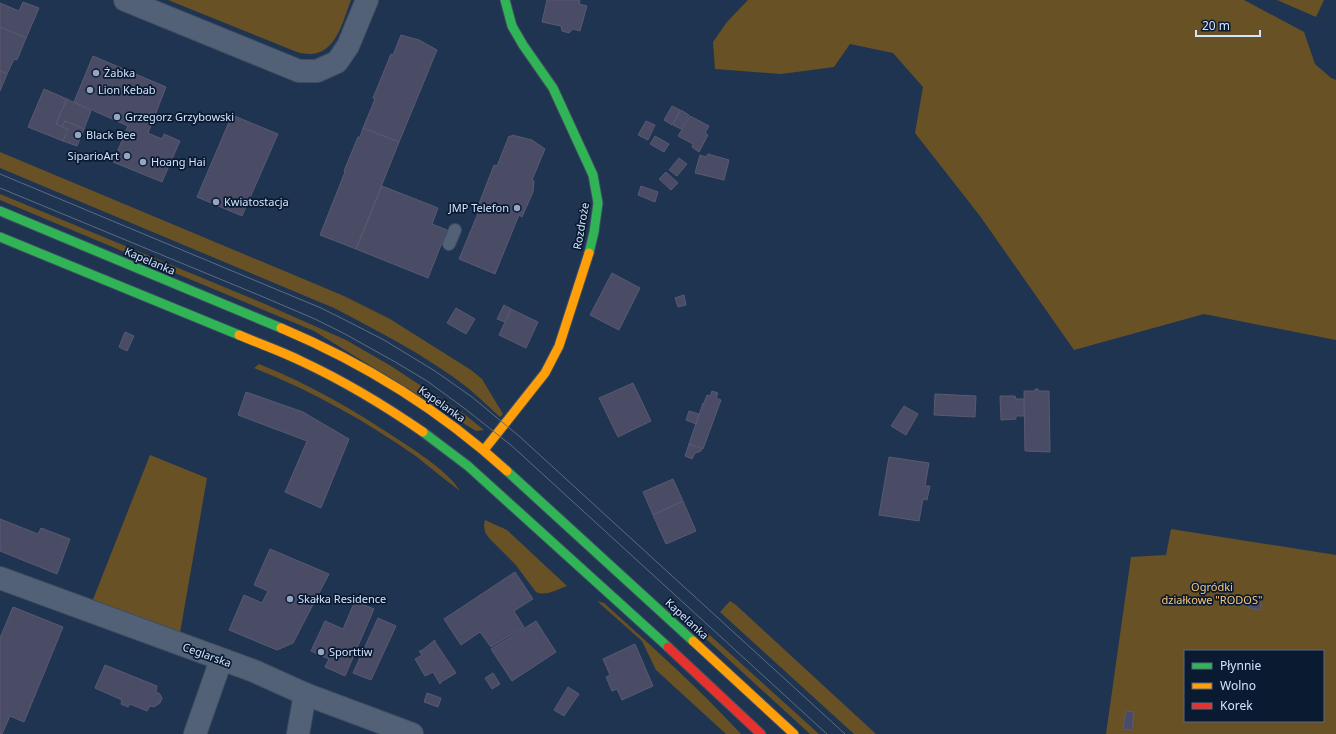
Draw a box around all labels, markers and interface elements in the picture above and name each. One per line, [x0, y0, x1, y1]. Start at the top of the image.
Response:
scale bar [1196, 12, 1260, 38]
text: 20 m [1202, 17, 1230, 34]
place label: Żabka [104, 65, 135, 80]
marker: Żabka [91, 68, 101, 78]
place label: Lion Kebab [98, 82, 156, 97]
marker: Lion Kebab [85, 85, 95, 95]
place label: Grzegorz Grzybowski [125, 109, 234, 124]
marker: Grzegorz Grzybowski [112, 112, 122, 122]
place label: Black Bee [86, 127, 136, 142]
marker: Black Bee [73, 130, 83, 140]
place label: SiparioArt [68, 148, 119, 163]
marker: SiparioArt [122, 151, 132, 161]
place label: Hoang Hai [151, 154, 206, 169]
marker: Hoang Hai [138, 157, 148, 167]
place label: Kwiatostacja [224, 194, 289, 209]
marker: Kwiatostacja [211, 197, 221, 207]
place label: JMP Telefon [448, 200, 509, 215]
street label: Rozdroże [569, 201, 592, 251]
marker: JMP Telefon [512, 203, 522, 213]
street label: Kapelanka [122, 243, 178, 278]
street label: Kapelanka [416, 382, 469, 425]
park label: Ogródki działkowe "RODOS" [1162, 579, 1262, 607]
place label: Skałka Residence [298, 591, 386, 606]
marker: Skałka Residence [285, 594, 295, 604]
street label: Kapelanka [663, 595, 712, 642]
street label: Ceglarska [181, 639, 234, 670]
place label: Sporttiw [329, 644, 373, 659]
marker: Sporttiw [316, 647, 326, 657]
legend [1184, 650, 1324, 722]
text: Płynnie [1220, 657, 1261, 674]
text: Wolno [1220, 677, 1256, 694]
text: Korek [1220, 697, 1253, 714]

